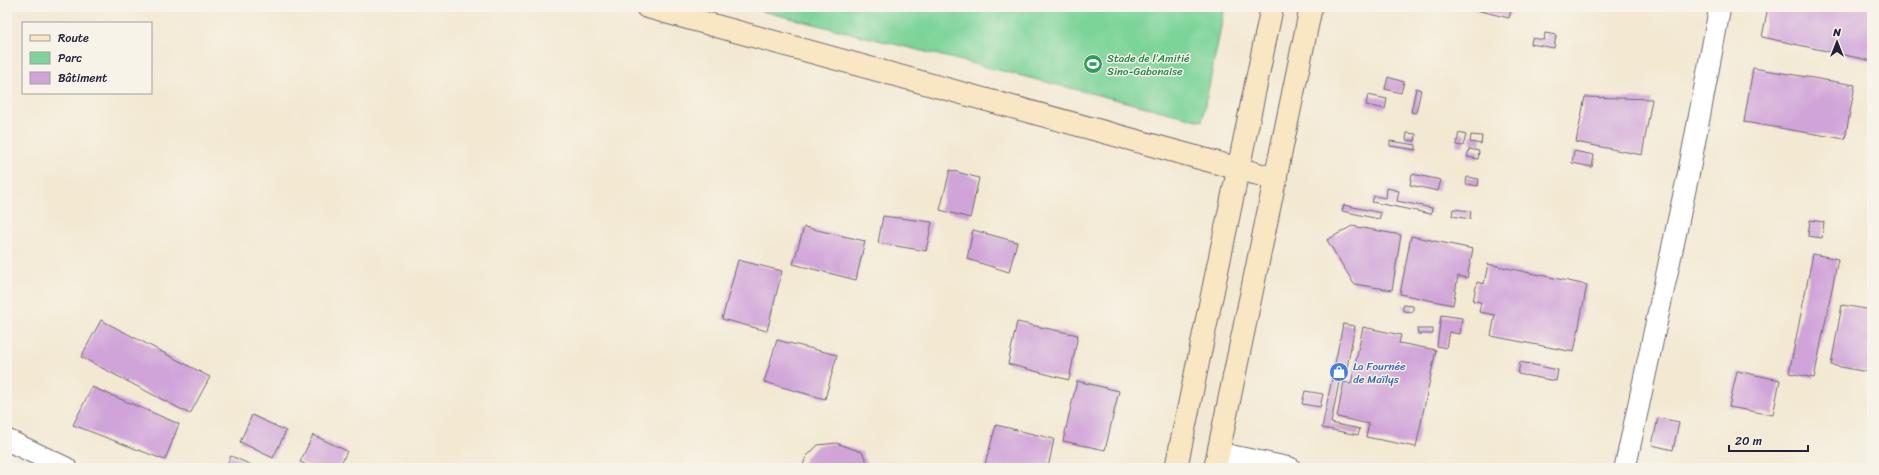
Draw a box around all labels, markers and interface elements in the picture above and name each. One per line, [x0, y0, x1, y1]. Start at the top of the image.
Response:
legend [22, 22, 152, 94]
north arrow [1817, 22, 1857, 62]
text: N [1832, 23, 1841, 42]
text: Route [58, 27, 89, 49]
text: Parc [58, 47, 82, 69]
place label: Stade de l’Amitié Sino-Gabonaise [1107, 49, 1190, 81]
sports icon: Stade de l’Amitié Sino-Gabonaise [1082, 53, 1104, 75]
text: Bâtiment [58, 67, 107, 89]
place label: La Fournée de Maïlys [1353, 357, 1406, 389]
shop icon: La Fournée de Maïlys [1328, 361, 1350, 383]
scale bar [1729, 427, 1808, 453]
text: 20 m [1735, 430, 1762, 452]

